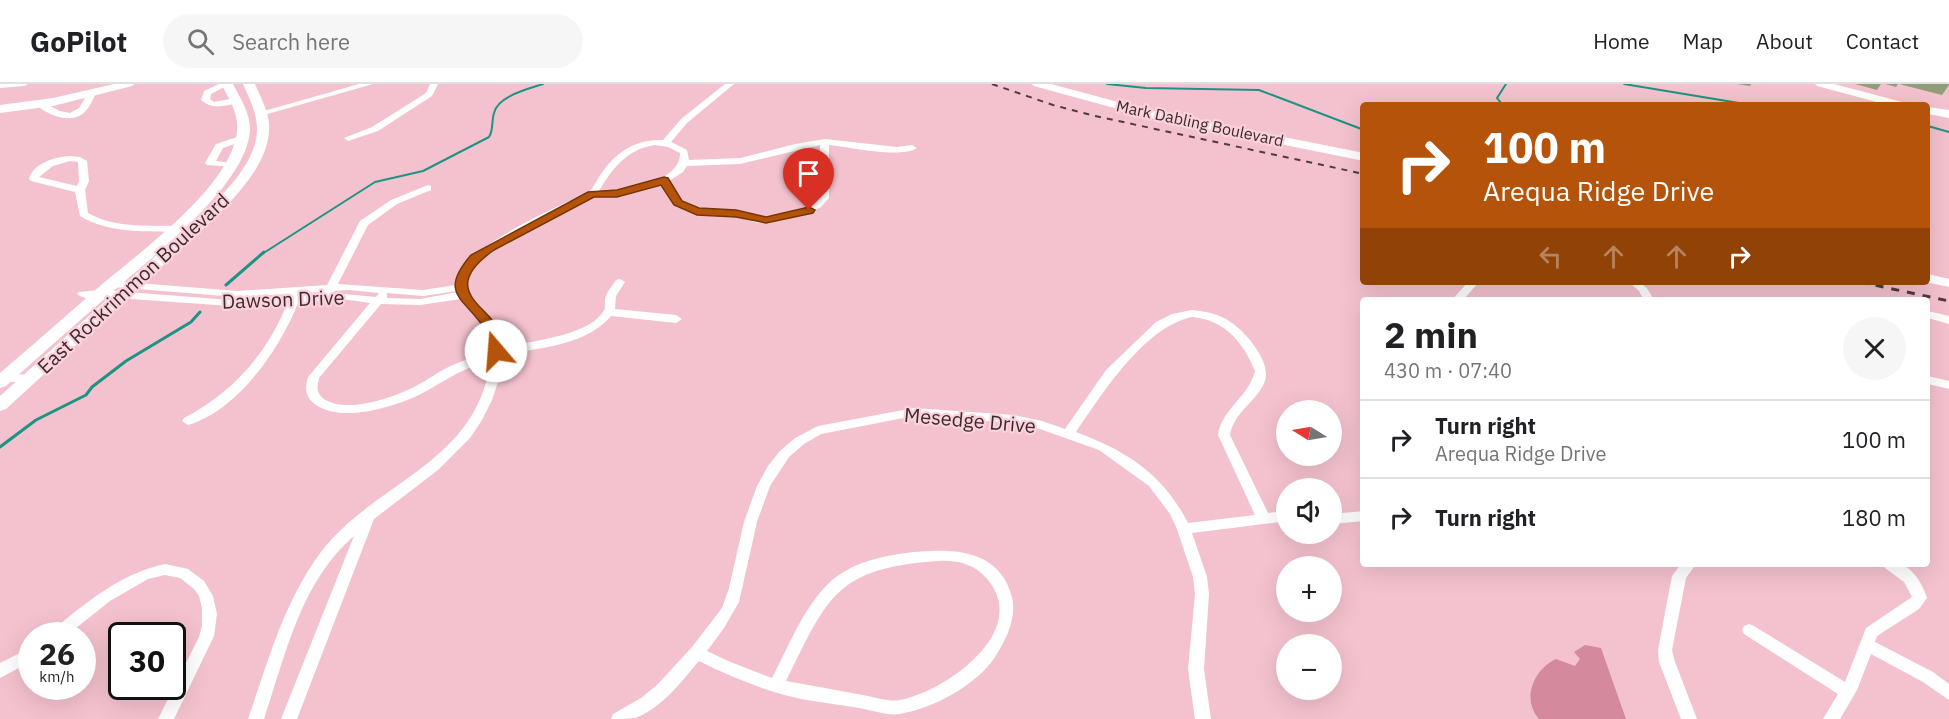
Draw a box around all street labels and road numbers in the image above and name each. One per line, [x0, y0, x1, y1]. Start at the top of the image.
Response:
street label: Mark Dabling Boulevard [1114, 95, 1286, 151]
street label: East Rockrimmon Boulevard [31, 187, 235, 379]
street label: Dawson Drive [221, 283, 345, 315]
street label: Mesedge Drive [903, 401, 1037, 439]

